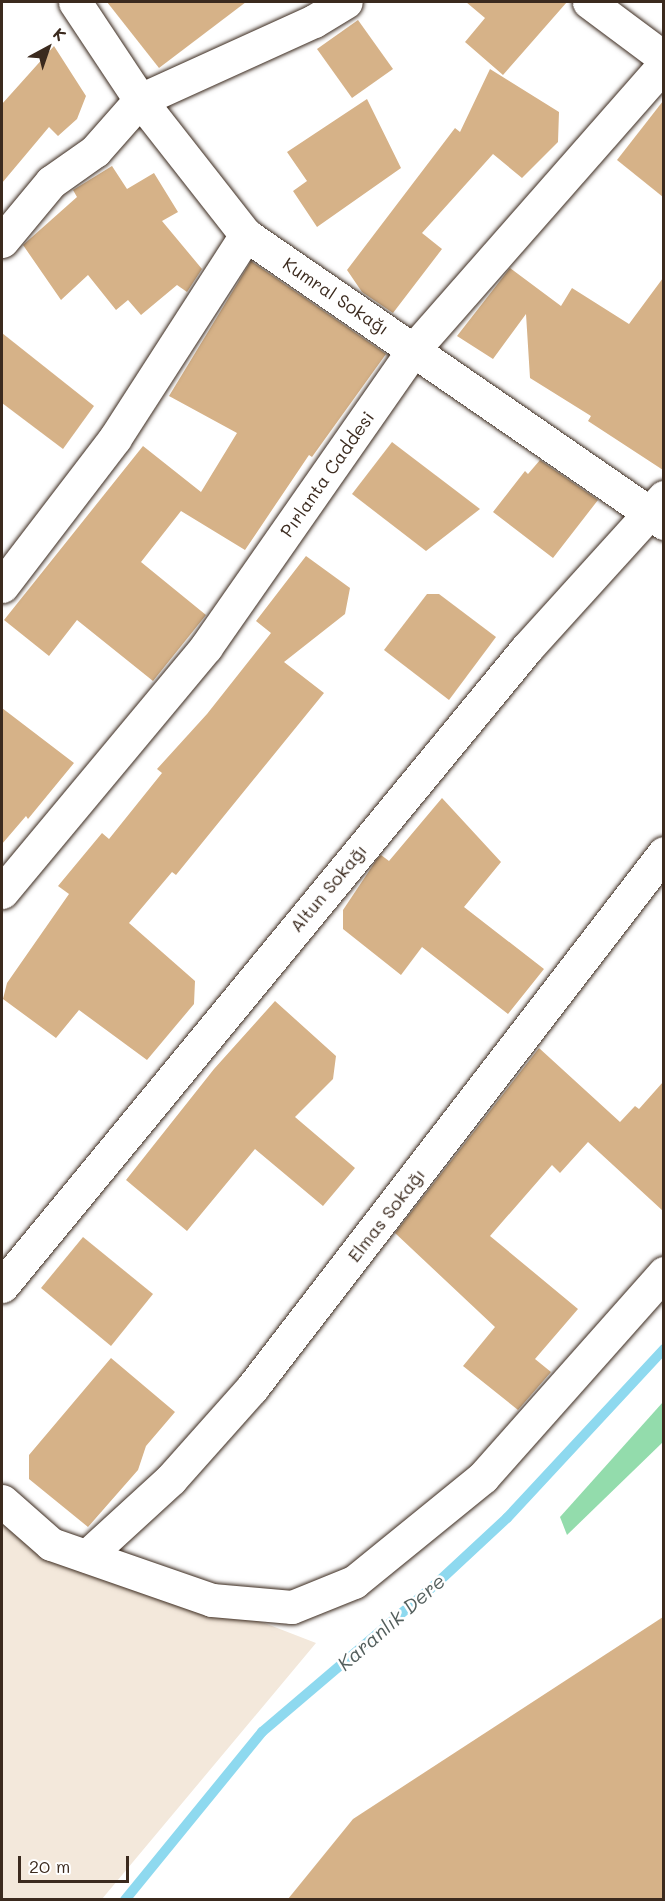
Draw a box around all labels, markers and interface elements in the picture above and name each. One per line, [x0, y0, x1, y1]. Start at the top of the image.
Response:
north arrow [18, 18, 78, 78]
text: K [49, 22, 71, 45]
street label: Kumral Sokağı [279, 253, 393, 339]
street label: Pırlanta Caddesi [276, 407, 378, 541]
street label: Altun Sokağı [285, 840, 371, 936]
street label: Elmas Sokağı [343, 1164, 429, 1266]
water label: Karanlık Dere [332, 1569, 450, 1675]
scale bar [21, 1844, 132, 1882]
text: 20 m [29, 1854, 70, 1878]

